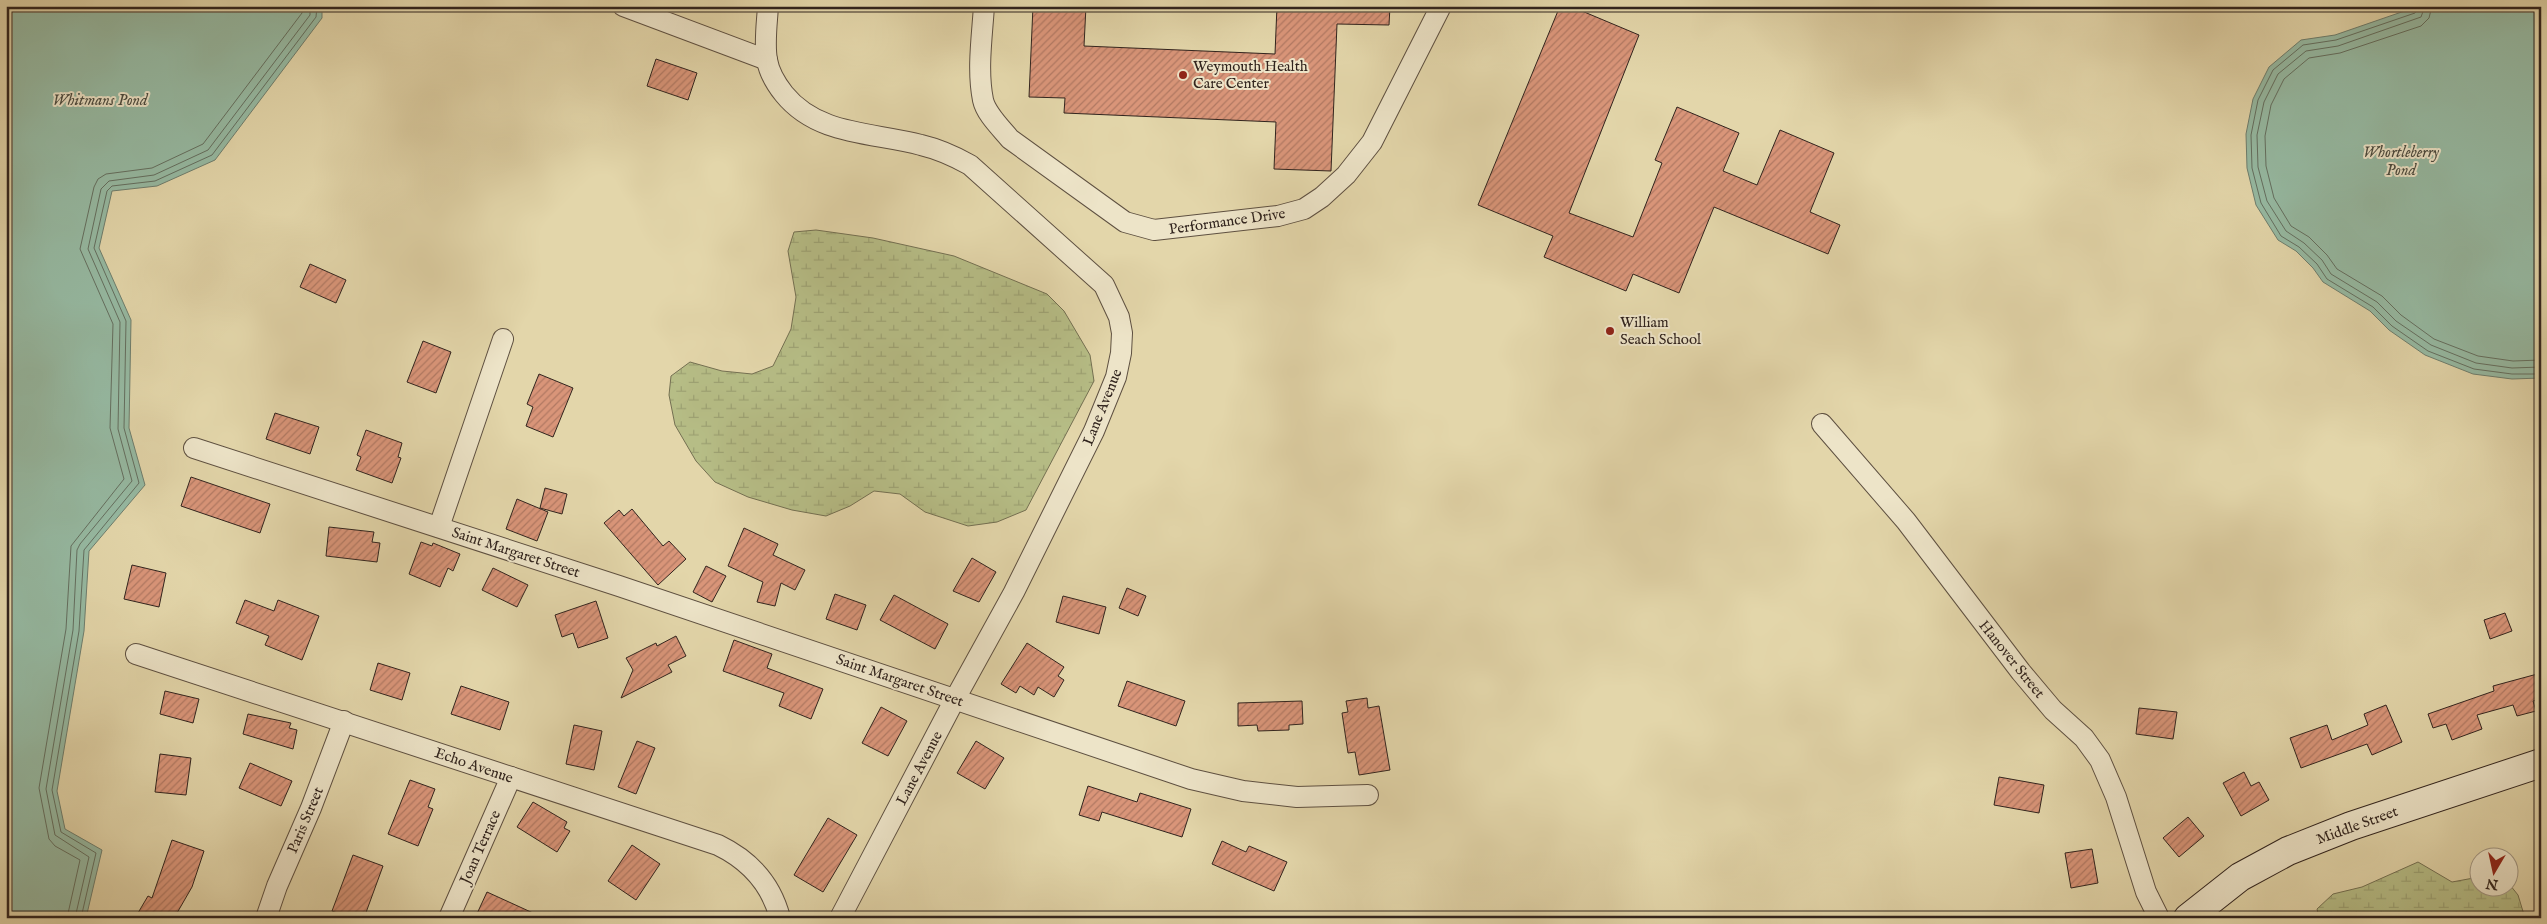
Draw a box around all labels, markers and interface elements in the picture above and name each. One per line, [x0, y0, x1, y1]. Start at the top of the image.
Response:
place label: Weymouth Health Care Center [1193, 57, 1308, 93]
marker: Weymouth Health Care Center [1177, 69, 1189, 81]
water label: Whitmans Pond [52, 91, 149, 111]
water label: Whortleberry Pond [2363, 143, 2440, 181]
street label: Performance Drive [1168, 204, 1287, 239]
place label: William Seach School [1620, 313, 1702, 349]
marker: William Seach School [1604, 325, 1616, 337]
street label: Lane Avenue [1078, 366, 1127, 448]
street label: Saint Margaret Street [449, 523, 582, 582]
street label: Hanover Street [1974, 616, 2049, 702]
street label: Saint Margaret Street [834, 650, 966, 711]
street label: Lane Avenue [892, 728, 947, 809]
street label: Echo Avenue [432, 743, 516, 788]
street label: Paris Street [283, 784, 328, 856]
street label: Middle Street [2314, 802, 2401, 849]
street label: Joan Terrace [455, 807, 505, 889]
north arrow [2470, 846, 2520, 896]
text: N [2485, 874, 2501, 894]

